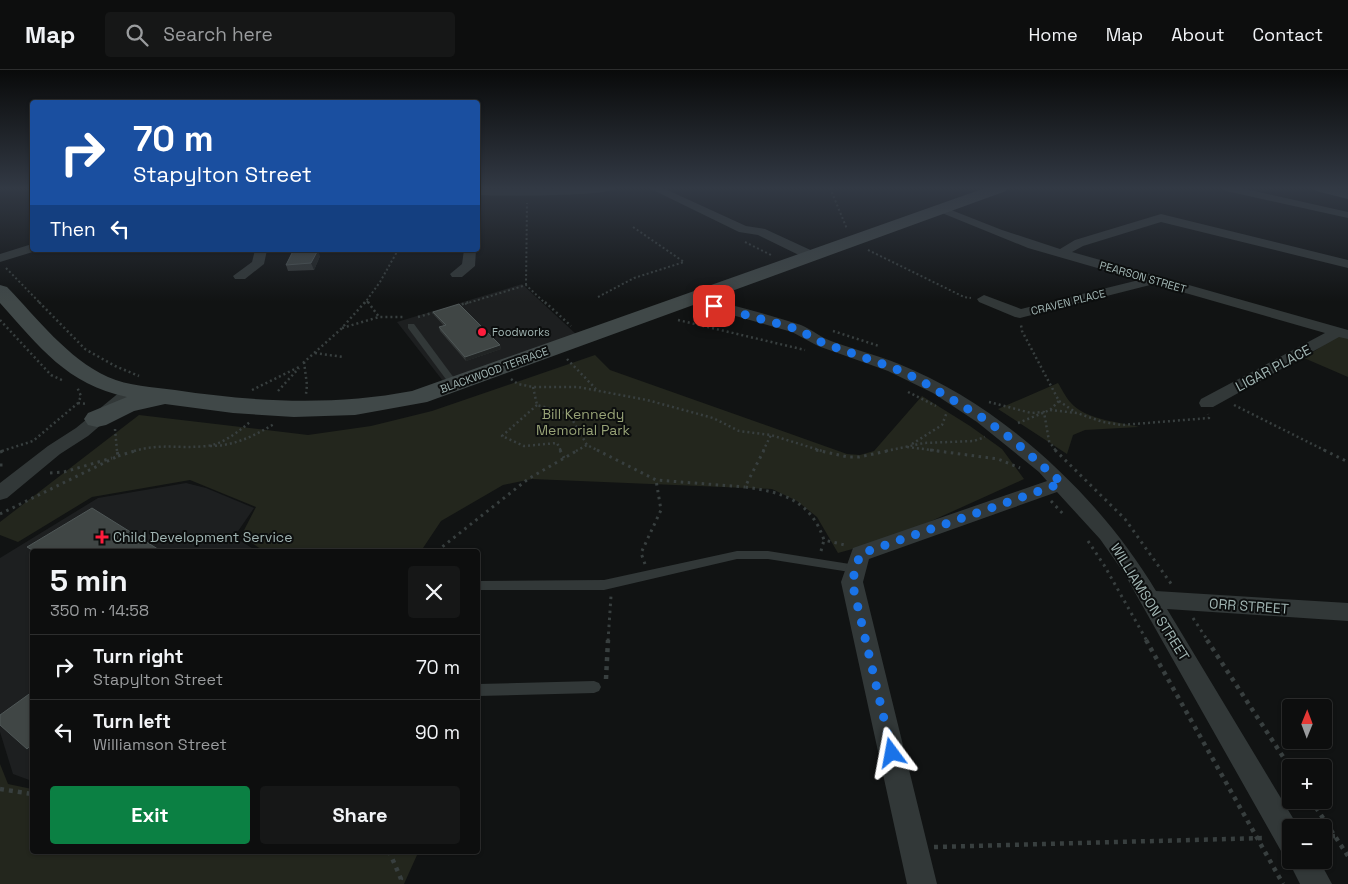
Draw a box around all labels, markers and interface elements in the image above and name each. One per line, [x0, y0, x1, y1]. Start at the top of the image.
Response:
search box [105, 12, 455, 57]
text: Map [25, 19, 75, 50]
icon: search [123, 21, 151, 49]
text: Search here [163, 22, 273, 47]
text: Home [1029, 23, 1078, 46]
text: Map [1106, 23, 1143, 46]
text: About [1171, 23, 1225, 46]
text: Contact [1253, 23, 1323, 46]
text: 70 m [133, 117, 214, 161]
icon: right [50, 120, 115, 185]
text: Stapylton Street [133, 160, 312, 188]
icon: left [106, 215, 134, 243]
text: Then [50, 217, 96, 242]
street label: PEARSON STREET [1098, 258, 1188, 296]
pin [693, 285, 735, 327]
street label: CRAVEN PLACE [1029, 286, 1107, 318]
icon: arrive [700, 292, 728, 320]
place label: Foodworks [492, 325, 550, 339]
marker: Foodworks [476, 326, 488, 338]
street label: LIGAR PLACE [1232, 340, 1314, 395]
street label: BLACKWOOD TERRACE [438, 344, 550, 396]
park label: Bill Kennedy Memorial Park [536, 405, 630, 439]
place label: Child Development Service [113, 528, 293, 546]
marker: Child Development Service [95, 530, 109, 544]
street label: WILLIAMSON STREET [1107, 540, 1193, 664]
text: 5 min [50, 561, 128, 600]
button: close [408, 566, 460, 618]
street label: ORR STREET [1209, 594, 1289, 618]
text: 350 m · 14:58 [50, 600, 149, 621]
text: Turn right [93, 644, 183, 669]
icon: right [50, 653, 78, 681]
text: 70 m [416, 655, 460, 680]
text: Stapylton Street [93, 669, 223, 690]
north arrow [1282, 699, 1332, 749]
map controls [1282, 699, 1332, 869]
text: Turn left [93, 709, 171, 734]
icon: left [50, 718, 78, 746]
text: 90 m [415, 720, 460, 745]
position arrow [865, 726, 917, 778]
text: Williamson Street [93, 734, 227, 755]
button: + [1282, 759, 1332, 809]
button: Exit [50, 786, 250, 844]
button: Share [260, 786, 460, 844]
button: − [1282, 819, 1332, 869]

